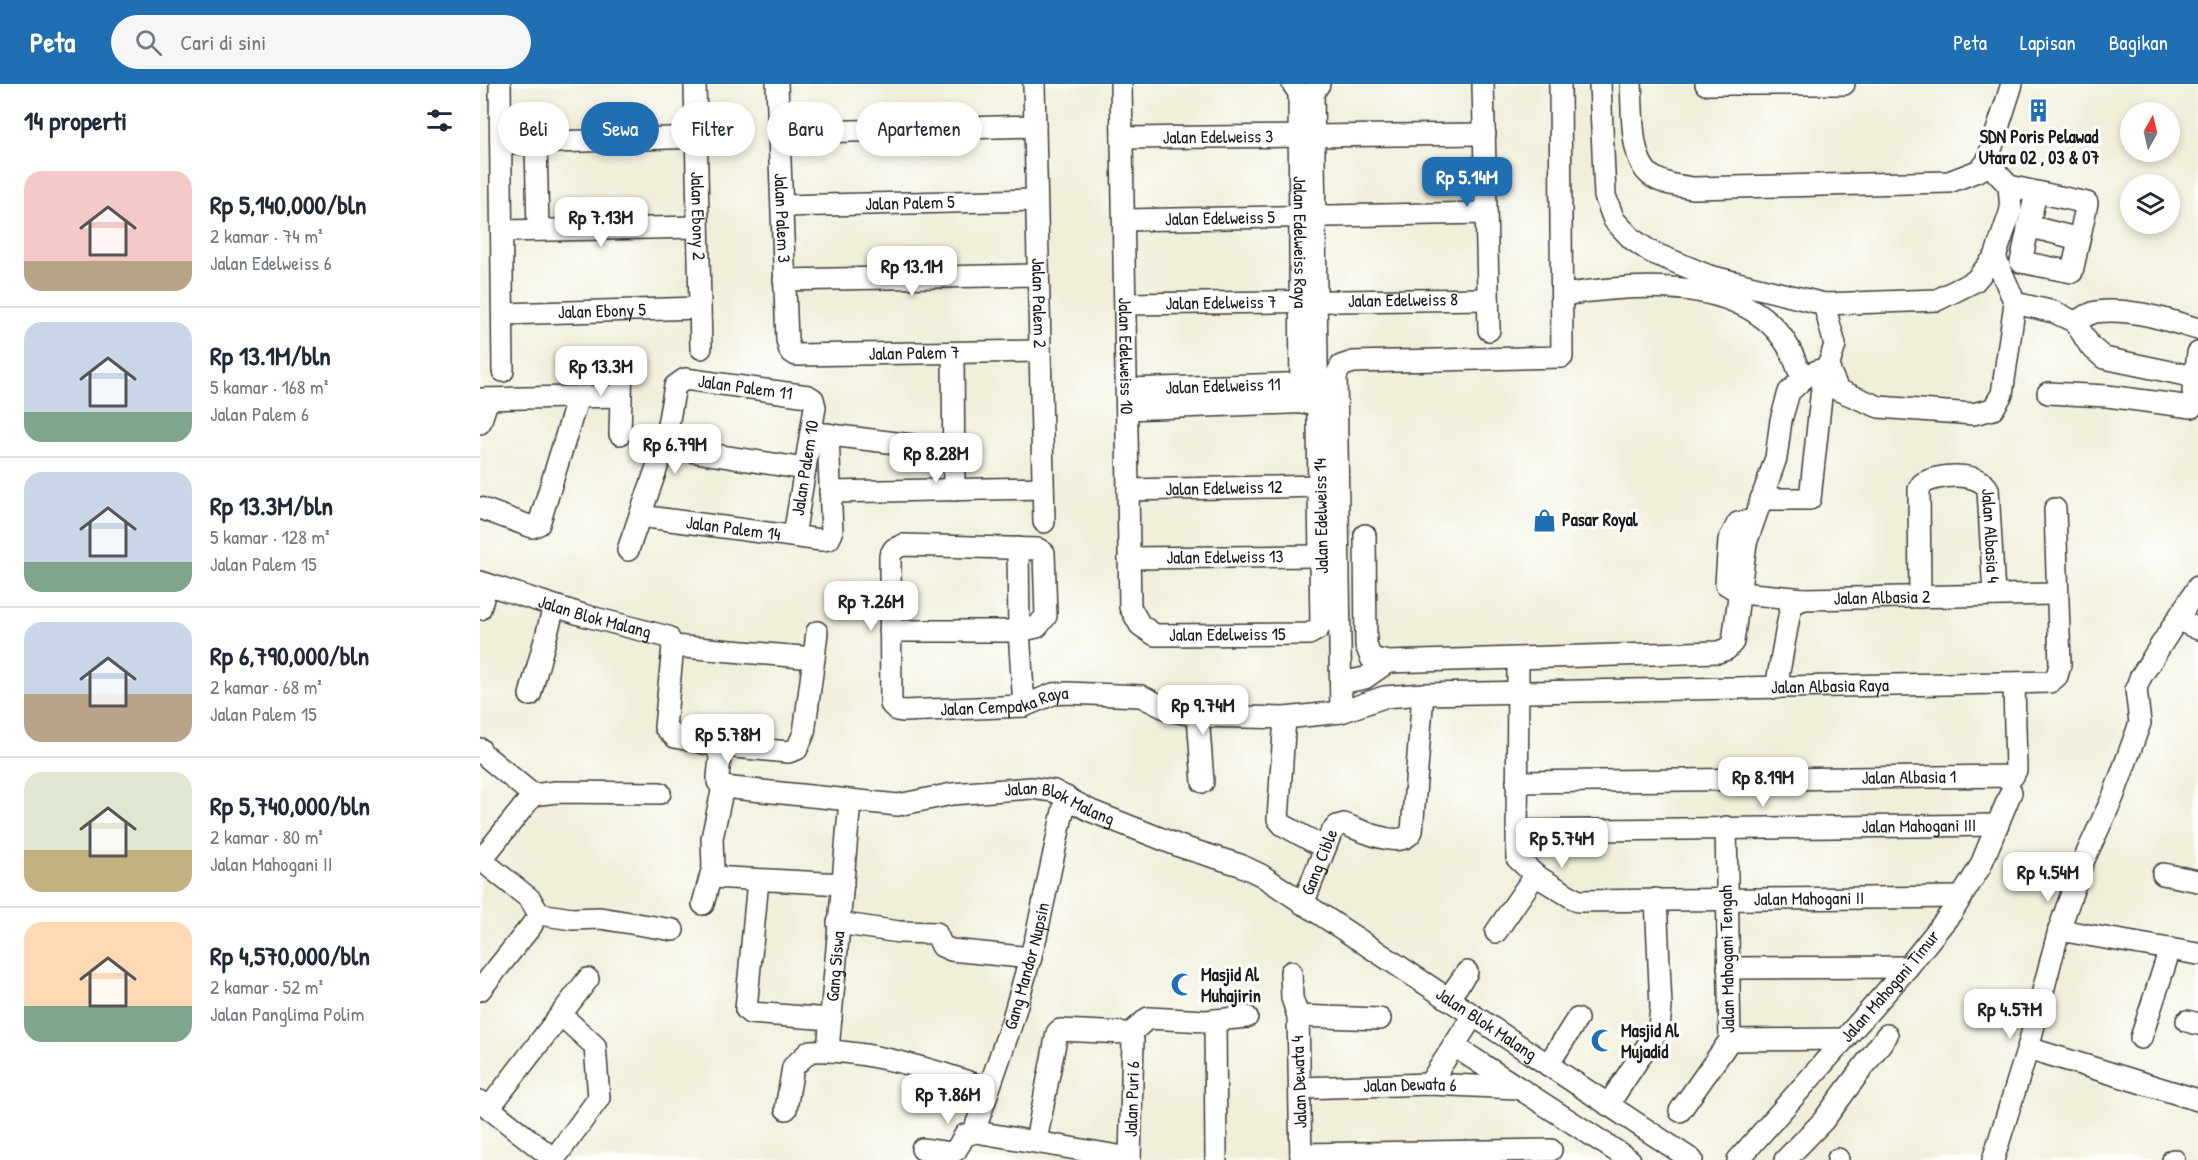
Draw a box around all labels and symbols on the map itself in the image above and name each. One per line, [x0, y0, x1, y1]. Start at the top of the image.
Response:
building icon: SDN Poris Pelawad Utara 02 , 03 & 07 [2026, 98, 2052, 124]
north arrow [2120, 102, 2180, 162]
street label: Jalan Edelweiss 3 [1163, 123, 1273, 150]
place label: SDN Poris Pelawad Utara 02 , 03 & 07 [1979, 124, 2099, 170]
pin: Rp 5.14M [1405, 157, 1529, 208]
street label: Jalan Ebony 2 [685, 171, 712, 261]
street label: Jalan Palem 3 [768, 172, 797, 263]
street label: Jalan Edelweiss Raya [1288, 176, 1313, 308]
street label: Jalan Palem 5 [865, 189, 955, 216]
pin: Rp 7.13M [539, 197, 663, 248]
street label: Jalan Edelweiss 5 [1165, 204, 1276, 231]
pin: Rp 13.1M [850, 246, 974, 297]
street label: Jalan Palem 2 [1026, 257, 1053, 349]
street label: Jalan Edelweiss 8 [1348, 286, 1458, 313]
street label: Jalan Edelweiss 7 [1165, 289, 1277, 315]
street label: Jalan Ebony 5 [558, 297, 647, 324]
street label: Jalan Edelweiss 10 [1113, 297, 1140, 415]
street label: Jalan Palem 7 [869, 339, 960, 366]
pin: Rp 13.3M [539, 346, 663, 397]
street label: Jalan Palem 11 [696, 368, 794, 406]
street label: Jalan Edelweiss 11 [1165, 371, 1281, 400]
street label: Jalan Palem 10 [785, 418, 824, 518]
pin: Rp 6.79M [613, 424, 737, 475]
pin: Rp 8.28M [874, 433, 998, 484]
street label: Jalan Edelweiss 14 [1307, 458, 1334, 574]
street label: Jalan Edelweiss 12 [1165, 474, 1283, 501]
street label: Jalan Albasia 4 [1976, 488, 2006, 584]
shop icon: Pasar Royal [1531, 507, 1557, 533]
place label: Pasar Royal [1562, 507, 1639, 533]
street label: Jalan Palem 14 [684, 509, 782, 547]
street label: Jalan Edelweiss 13 [1166, 543, 1284, 570]
pin: Rp 7.26M [809, 581, 933, 632]
street label: Jalan Albasia 2 [1833, 583, 1931, 610]
street label: Jalan Blok Malang [535, 588, 654, 644]
street label: Jalan Edelweiss 15 [1169, 621, 1286, 647]
street label: Jalan Albasia Raya [1771, 672, 1889, 699]
street label: Jalan Cempaka Raya [940, 680, 1069, 721]
pin: Rp 9.74M [1141, 685, 1265, 736]
pin: Rp 5.78M [666, 714, 790, 765]
pin: Rp 8.19M [1701, 757, 1825, 808]
street label: Jalan Albasia 1 [1861, 764, 1956, 790]
street label: Jalan Blok Malang [1003, 775, 1118, 831]
street label: Jalan Mahogani III [1862, 812, 1976, 839]
pin: Rp 5.74M [1500, 818, 1624, 869]
street label: Gang Cible [1295, 825, 1343, 899]
pin: Rp 4.54M [1986, 852, 2110, 903]
street label: Jalan Mahogani Tengah [1713, 884, 1740, 1033]
street label: Jalan Mahogani II [1754, 885, 1864, 911]
street label: Gang Mandor Nupsin [997, 900, 1055, 1033]
street label: Jalan Mahogani Timur [1834, 924, 1945, 1047]
street label: Gang Siswa [819, 930, 850, 1003]
place label: Masjid Al Muhajirin [1201, 962, 1261, 1008]
mosque icon: Masjid Al Muhajirin [1170, 972, 1196, 998]
street label: Jalan Blok Malang [1431, 981, 1542, 1066]
pin: Rp 4.57M [1948, 989, 2072, 1040]
place label: Masjid Al Mujadid [1621, 1018, 1680, 1064]
mosque icon: Masjid Al Mujadid [1590, 1028, 1616, 1054]
street label: Jalan Dewata 4 [1284, 1035, 1313, 1129]
street label: Jalan Puri 6 [1118, 1061, 1145, 1137]
street label: Jalan Dewata 6 [1363, 1071, 1457, 1098]
pin: Rp 7.86M [886, 1074, 1010, 1125]

